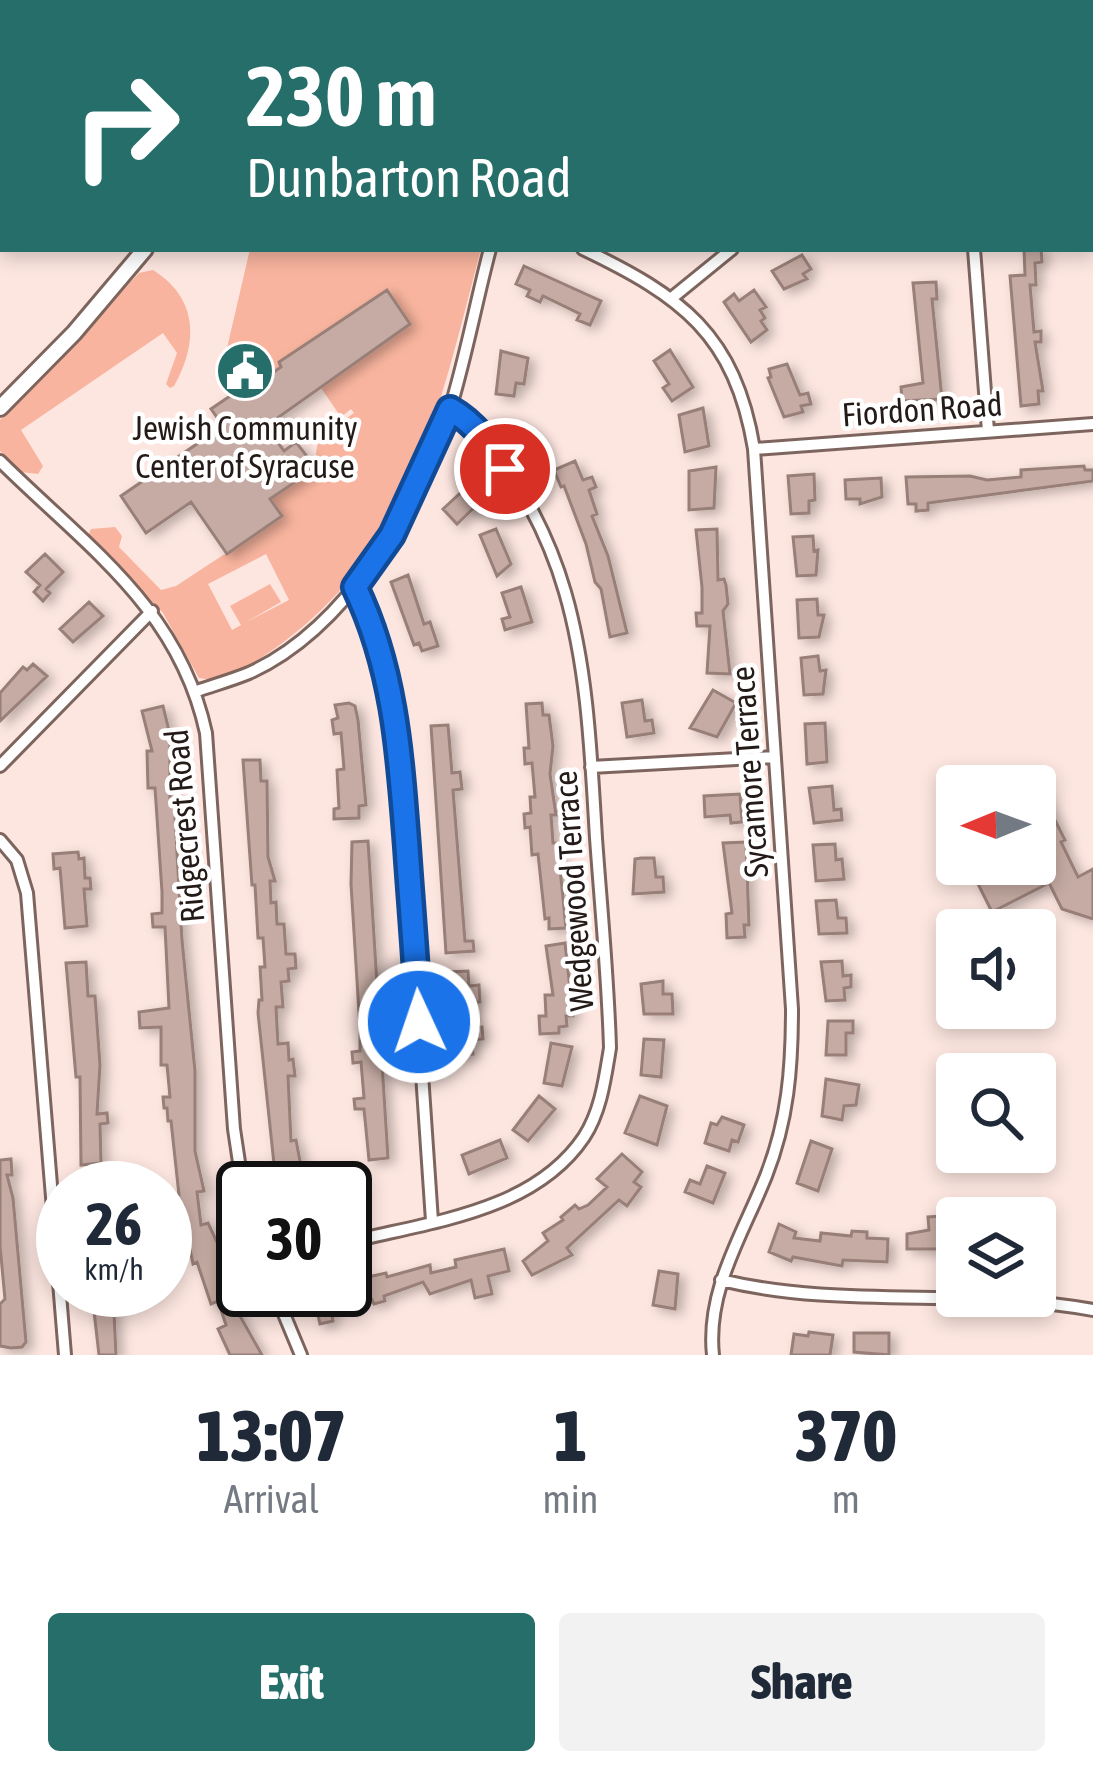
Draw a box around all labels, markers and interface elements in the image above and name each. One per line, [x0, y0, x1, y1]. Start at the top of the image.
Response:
icon: right [48, 48, 204, 204]
text: 230 m [246, 48, 436, 144]
text: Dunbarton Road [246, 147, 572, 208]
public building icon: Jewish Community Center of Syracuse [214, 340, 276, 402]
street label: Fiordon Road [840, 384, 1004, 434]
place label: Jewish Community Center of Syracuse [132, 409, 358, 485]
pin [454, 418, 556, 520]
icon: arrive [472, 436, 538, 502]
street label: Sycamore Terrace [723, 665, 775, 879]
street label: Ridgecrest Road [157, 728, 211, 924]
north arrow [936, 765, 1056, 885]
map controls [936, 765, 1056, 1317]
street label: Wedgewood Terrace [546, 769, 600, 1013]
button: sound [936, 909, 1056, 1029]
position arrow [356, 959, 482, 1085]
button: search [936, 1053, 1056, 1173]
speed limit sign: 30 [216, 1161, 372, 1317]
text: 26 [86, 1189, 142, 1258]
button: layers [936, 1197, 1056, 1317]
text: km/h [84, 1252, 144, 1286]
text: 13:07 [196, 1394, 346, 1476]
text: 1 [554, 1394, 587, 1476]
text: 370 [795, 1394, 897, 1476]
text: Arrival [224, 1477, 319, 1521]
text: min [543, 1477, 599, 1521]
text: m [832, 1477, 860, 1521]
button: Exit [48, 1613, 535, 1751]
button: Share [559, 1613, 1045, 1751]

